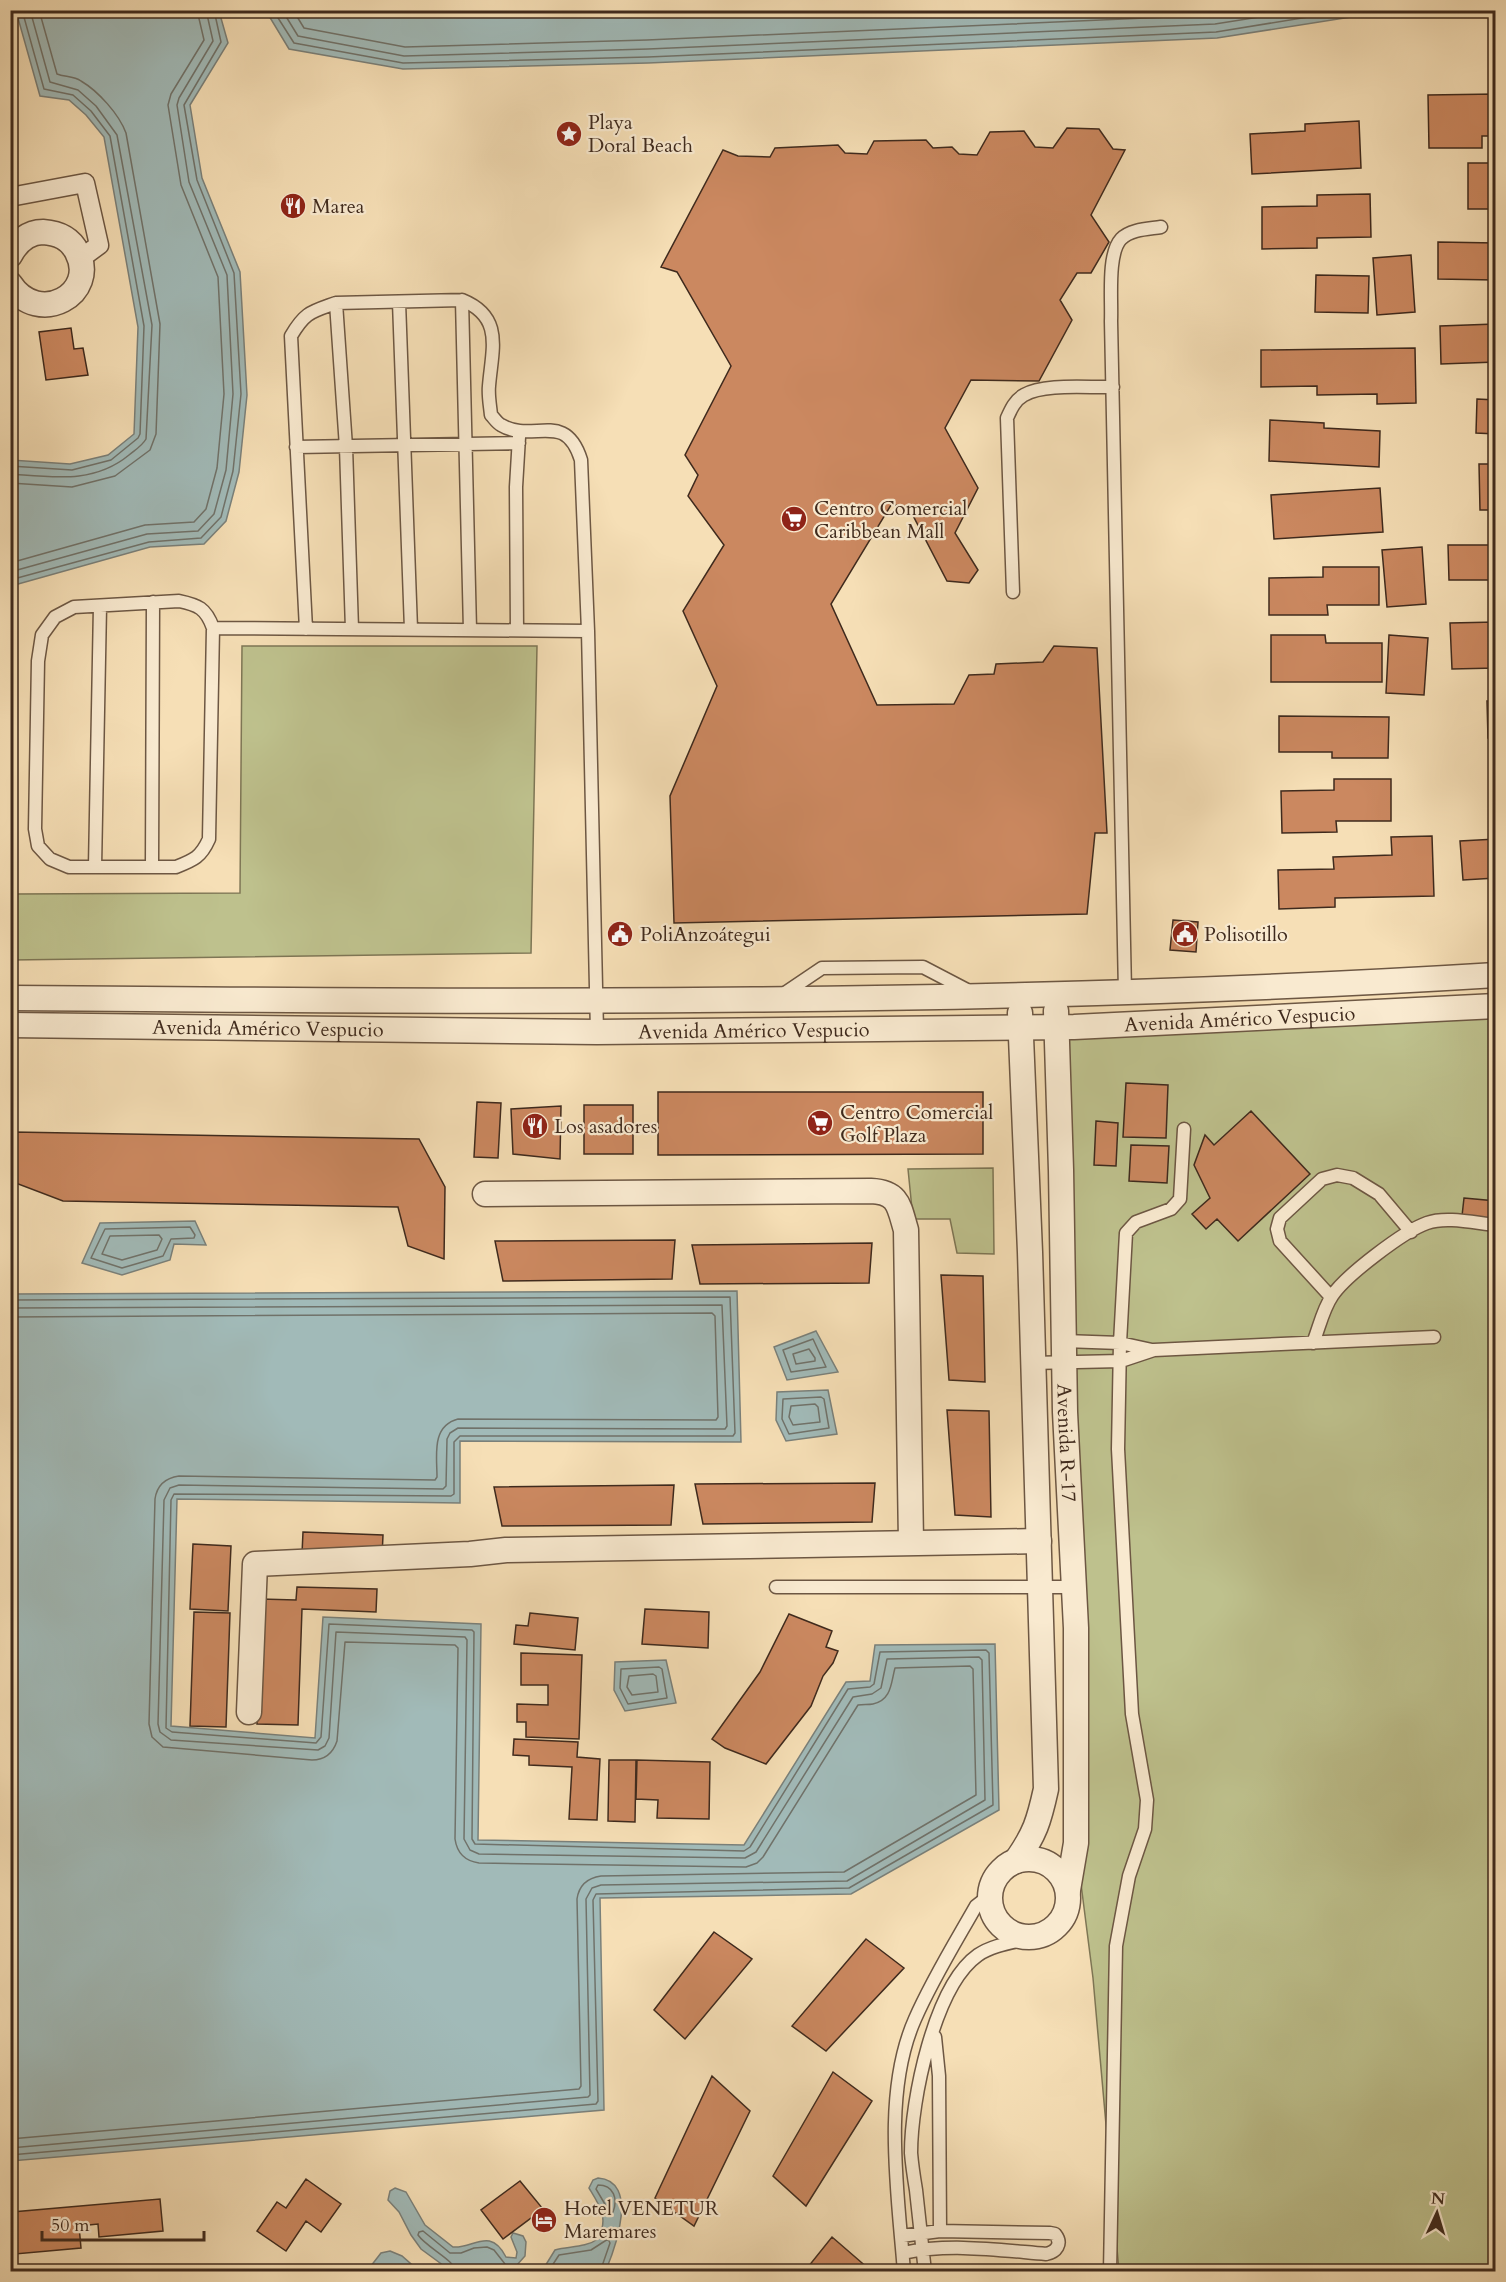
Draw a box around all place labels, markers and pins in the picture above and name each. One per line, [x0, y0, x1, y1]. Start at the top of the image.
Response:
place label: Playa Doral Beach [588, 109, 693, 159]
place icon: Playa Doral Beach [554, 119, 584, 149]
restaurant icon: Marea [278, 191, 308, 221]
place label: Marea [312, 193, 365, 220]
place label: Centro Comercial Caribbean Mall [814, 495, 967, 545]
supermarket icon: Centro Comercial Caribbean Mall [779, 504, 809, 534]
public building icon: PoliAnzoátegui [605, 919, 635, 949]
public building icon: Polisotillo [1170, 919, 1200, 949]
place label: PoliAnzoátegui [640, 921, 771, 948]
place label: Polisotillo [1204, 921, 1288, 948]
place label: Centro Comercial Golf Plaza [840, 1099, 993, 1149]
supermarket icon: Centro Comercial Golf Plaza [805, 1108, 835, 1138]
restaurant icon: Los asadores [520, 1111, 550, 1141]
place label: Los asadores [554, 1113, 657, 1140]
place label: Hotel VENETUR Maremares [564, 2195, 719, 2245]
hotel icon: Hotel VENETUR Maremares [529, 2205, 559, 2235]

